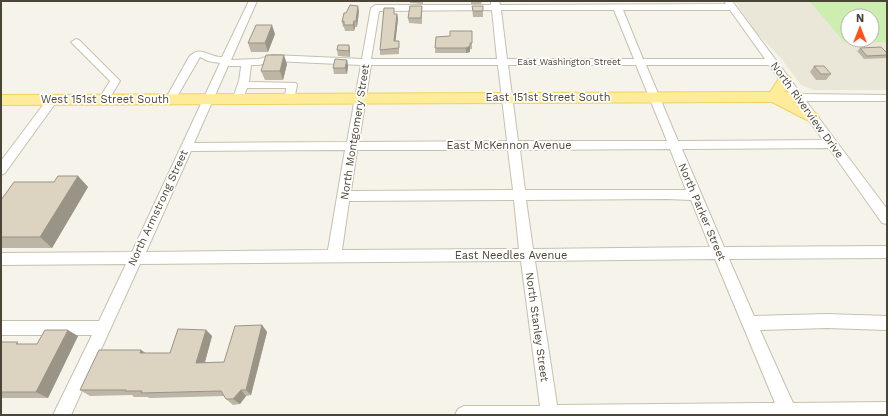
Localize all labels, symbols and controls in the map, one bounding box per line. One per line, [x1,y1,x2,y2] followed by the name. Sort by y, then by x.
[840,8,880,48] north arrow
[856,12,864,25] text: N
[517,57,621,67] street label: East Washington Street
[768,59,846,161] street label: North Riverview Drive
[338,63,372,201] street label: North Montgomery Street
[485,91,611,104] street label: East 151st Street South
[41,93,169,106] street label: West 151st Street South
[446,139,572,152] street label: East McKennon Avenue
[125,148,191,268] street label: North Armstrong Street
[676,161,729,263] street label: North Parker Street
[455,249,567,262] street label: East Needles Avenue
[523,271,551,383] street label: North Stanley Street

